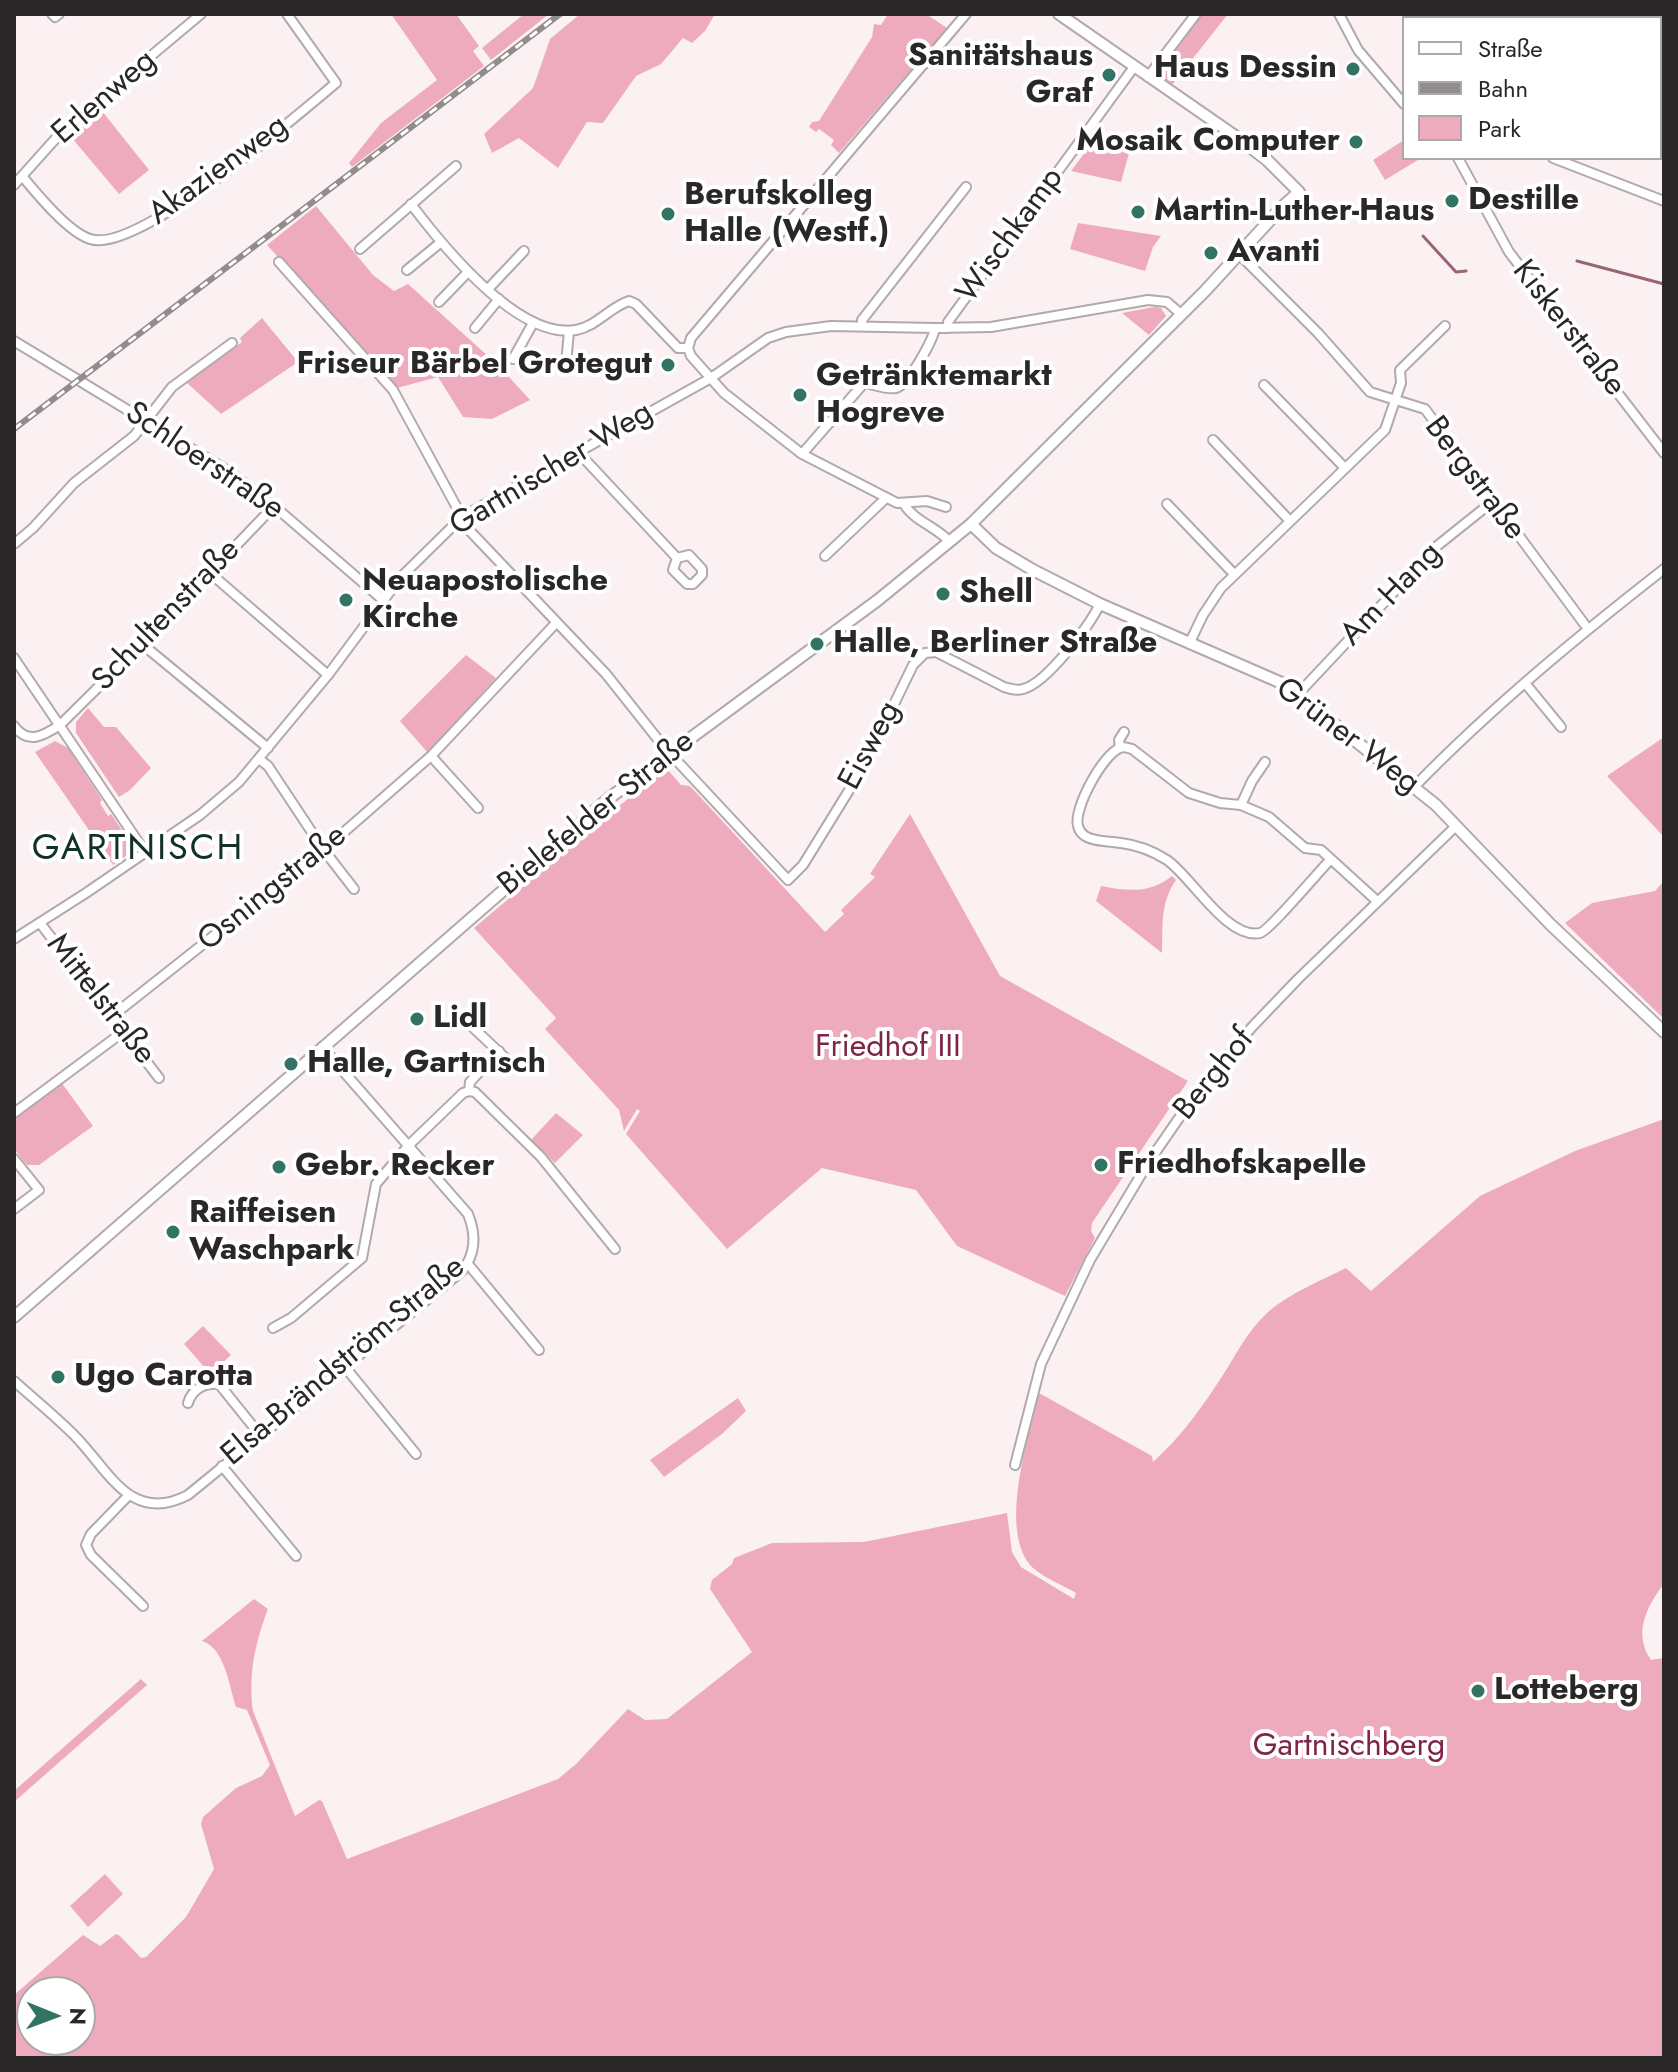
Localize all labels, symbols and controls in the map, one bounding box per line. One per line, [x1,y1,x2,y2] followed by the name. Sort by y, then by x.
[1402,16,1662,160] legend
[1478,31,1543,66] text: Straße
[908,38,1093,113] place label: Sanitätshaus Graf
[45,42,165,154] street label: Erlenweg
[1154,50,1337,88] place label: Haus Dessin
[1344,60,1362,78] marker: Haus Dessin
[1100,66,1118,84] marker: Sanitätshaus Graf
[1478,71,1528,106] text: Bahn
[142,108,296,234] street label: Akazienweg
[1478,111,1521,146] text: Park
[1077,123,1340,161] place label: Mosaik Computer
[1347,133,1365,151] marker: Mosaik Computer
[949,161,1073,311] street label: Wischkamp
[684,177,889,252] place label: Berufskolleg Halle (Westf.)
[1468,182,1579,220] place label: Destille
[1443,192,1461,210] marker: Destille
[1154,193,1434,231] place label: Martin-Luther-Haus
[1129,203,1147,221] marker: Martin-Luther-Haus
[659,205,677,223] marker: Berufskolleg Halle (Westf.)
[1227,234,1320,272] place label: Avanti
[1202,244,1220,262] marker: Avanti
[1503,253,1633,405] street label: Kiskerstraße
[297,346,652,384] place label: Friseur Bärbel Grotegut
[659,356,677,374] marker: Friseur Bärbel Grotegut
[816,358,1052,433] place label: Getränktemarkt Hogreve
[791,386,809,404] marker: Getränktemarkt Hogreve
[444,394,660,546] street label: Gartnischer Weg
[117,395,291,529] street label: Schloerstraße
[1415,410,1533,548] street label: Bergstraße
[85,532,249,700] street label: Schultenstraße
[1333,535,1451,655] street label: Am Hang
[362,563,608,638] place label: Neuapostolische Kirche
[959,575,1033,613] place label: Shell
[934,585,952,603] marker: Shell
[337,591,355,609] marker: Neuapostolische Kirche
[833,625,1157,663] place label: Halle, Berliner Straße
[808,635,826,653] marker: Halle, Berliner Straße
[1267,670,1427,804] street label: Grüner Weg
[832,695,910,797] street label: Eisweg
[491,723,703,905] street label: Bielefelder Straße
[191,817,355,961] street label: Osningstraße
[32,828,244,872] district label: GARTNISCH
[37,927,163,1073] street label: Mittelstraße
[433,1000,487,1038] place label: Lidl
[408,1010,426,1028] marker: Lidl
[1167,1022,1263,1128] street label: Berghof
[815,1029,961,1067] park label: Friedhof III
[307,1045,546,1083] place label: Halle, Gartnisch
[282,1055,300,1073] marker: Halle, Gartnisch
[1117,1146,1366,1184] place label: Friedhofskapelle
[295,1148,495,1186] place label: Gebr. Recker
[1092,1156,1110,1174] marker: Friedhofskapelle
[270,1158,288,1176] marker: Gebr. Recker
[189,1195,354,1270] place label: Raiffeisen Waschpark
[164,1223,182,1241] marker: Raiffeisen Waschpark
[215,1249,473,1475] street label: Elsa-Brändström-Straße
[74,1358,253,1396] place label: Ugo Carotta
[49,1368,67,1386] marker: Ugo Carotta
[1494,1672,1639,1710] place label: Lotteberg
[1469,1682,1487,1700] marker: Lotteberg
[1253,1728,1445,1766] park label: Gartnischberg
[16,1976,96,2056] north arrow
[62,2007,94,2025] text: N

